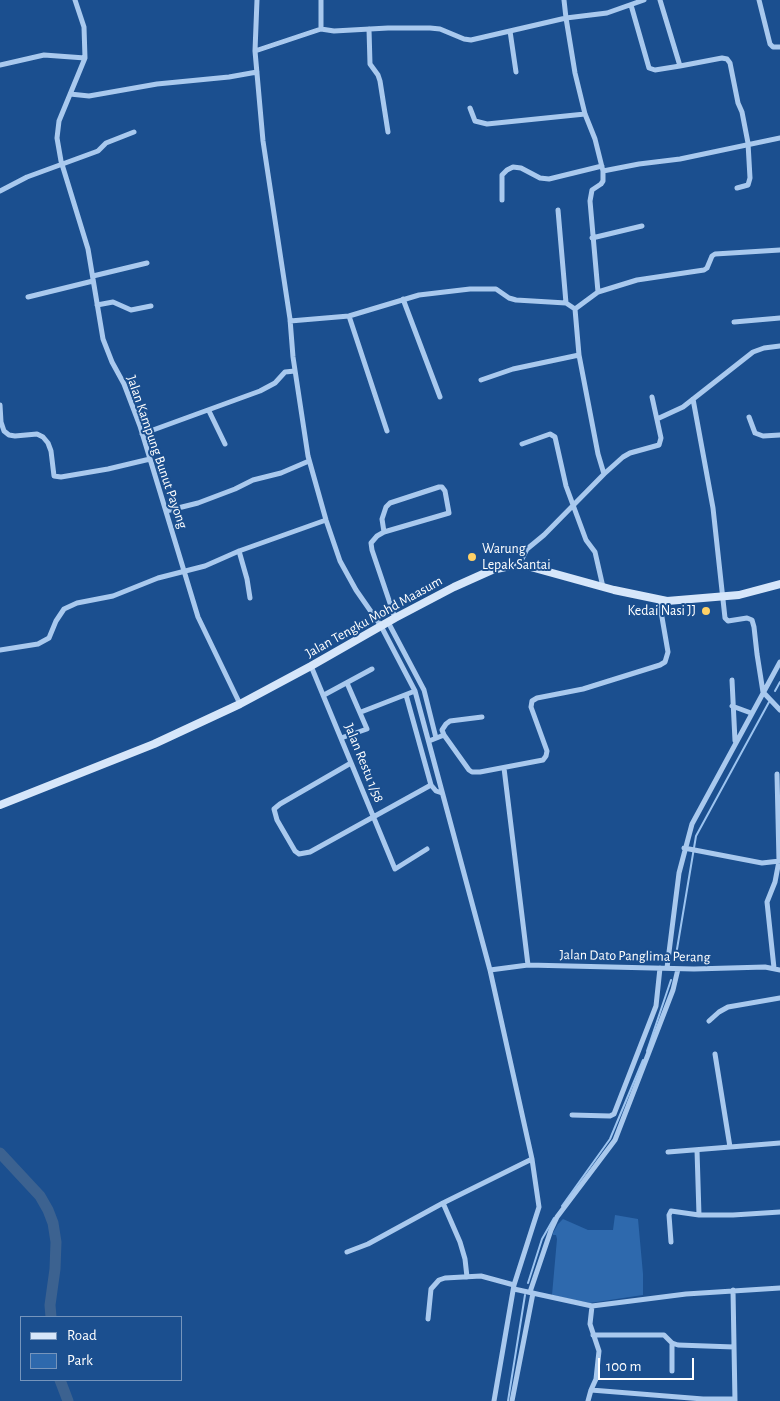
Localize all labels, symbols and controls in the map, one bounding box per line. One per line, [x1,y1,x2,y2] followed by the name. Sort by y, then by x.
[123,373,191,531] street label: Jalan Kampung Bunut Payong
[482,541,551,574] place label: Warung Lepak Santai
[466,551,478,563] marker: Warung Lepak Santai
[303,572,445,662] street label: Jalan Tengku Mohd Maasum
[627,603,696,619] place label: Kedai Nasi JJ
[700,605,712,617] marker: Kedai Nasi JJ
[340,721,388,805] street label: Jalan Restu 1/58
[559,946,711,966] street label: Jalan Dato Panglima Perang
[20,1316,182,1381] legend
[67,1328,97,1343] text: Road
[600,1348,696,1380] scale bar
[67,1353,93,1368] text: Park
[606,1359,641,1374] text: 100 m

